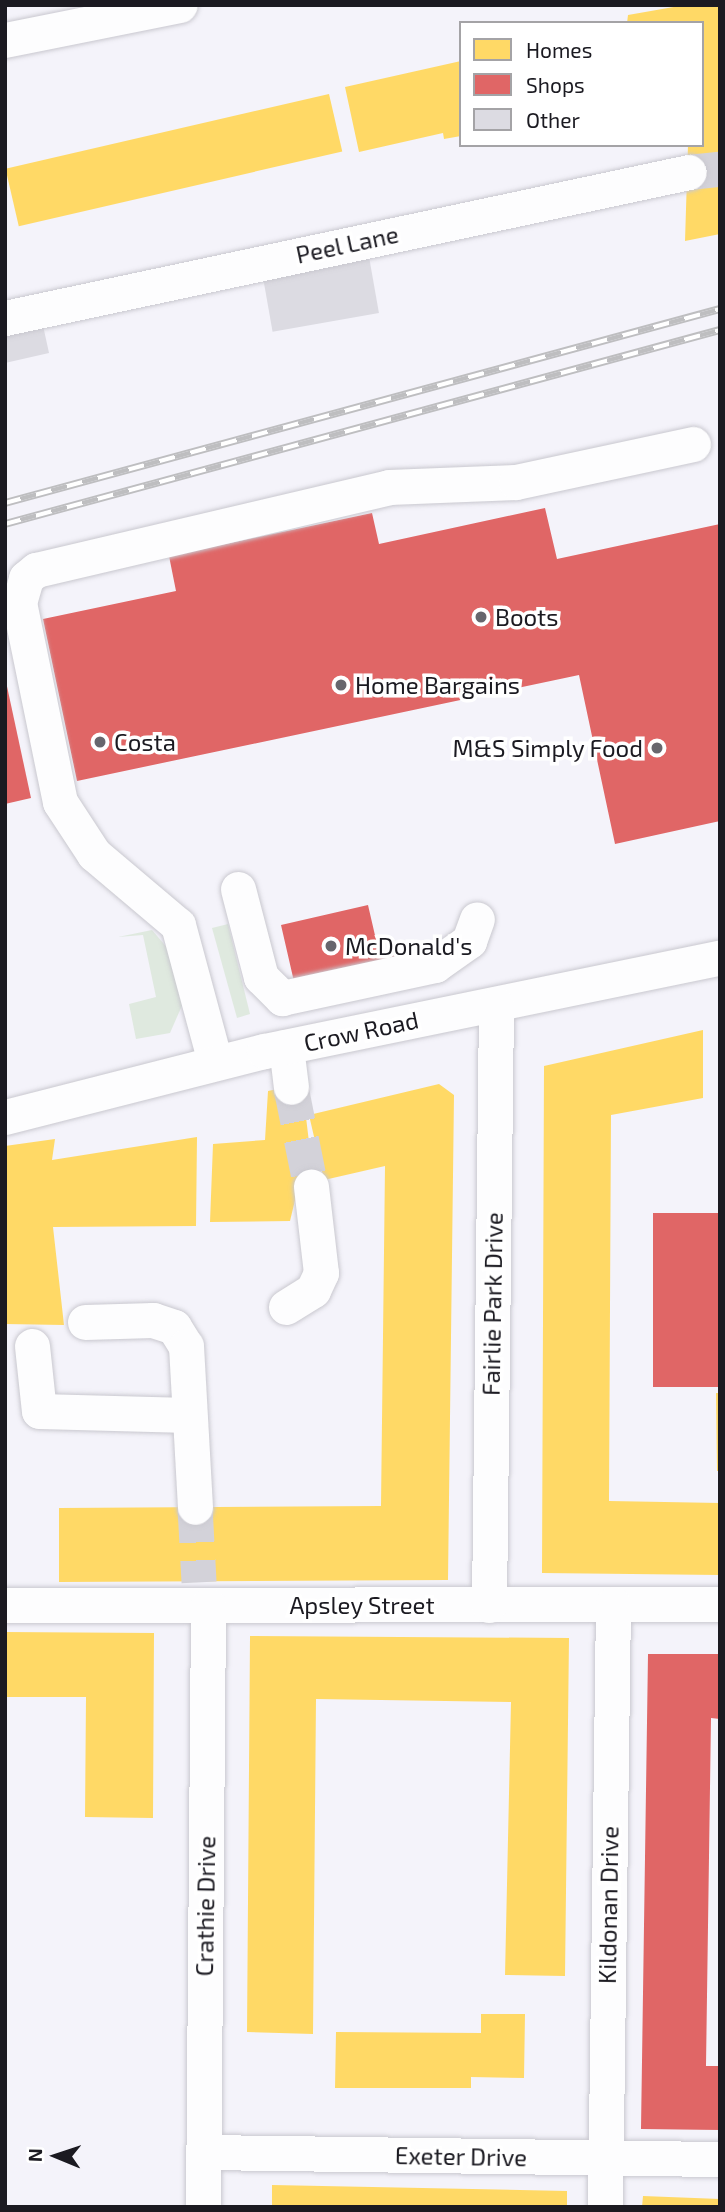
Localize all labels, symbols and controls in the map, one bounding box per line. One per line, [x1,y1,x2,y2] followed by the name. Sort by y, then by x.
[459,21,704,147] legend
[526,37,592,62] text: Homes
[526,72,585,97] text: Shops
[526,107,580,132] text: Other
[293,219,401,269] street label: Peel Lane
[495,603,558,631] place label: Boots
[473,609,489,625] marker: Boots
[355,671,520,699] place label: Home Bargains
[333,677,349,693] marker: Home Bargains
[114,728,176,756] place label: Costa
[92,734,108,750] marker: Costa
[452,734,643,762] place label: M&S Simply Food
[649,740,665,756] marker: M&S Simply Food
[345,932,473,960] place label: McDonald's
[323,938,339,954] marker: McDonald's
[301,1005,421,1057] street label: Crow Road
[476,1212,508,1396] street label: Fairlie Park Drive
[289,1591,435,1619] street label: Apsley Street
[592,1826,624,1984] street label: Kildonan Drive
[189,1835,221,1977] street label: Crathie Drive
[21,2121,91,2191] north arrow
[394,2140,528,2172] street label: Exeter Drive
[23,2148,46,2163] text: N

